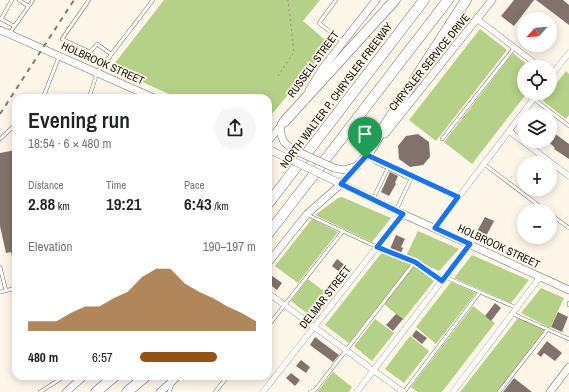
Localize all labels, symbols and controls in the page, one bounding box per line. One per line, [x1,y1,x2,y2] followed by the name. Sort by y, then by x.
[385,11,473,113] street label: CHRYSLER SERVICE DRIVE
[517,12,557,52] north arrow
[517,12,557,244] map controls
[277,20,395,170] street label: NORTH WALTER P. CHRYSLER FREEWAY
[284,28,342,100] street label: RUSSELL STREET
[59,38,147,88] street label: HOLBROOK STREET
[517,60,557,100] button: locate
[28,105,130,135] text: Evening run
[214,107,256,149] button: share
[517,108,557,148] button: layers
[348,117,382,158] pin
[354,123,376,145] icon: arrive
[28,135,111,152] text: 18:54 · 6 × 480 m
[517,156,557,196] button: +
[28,178,64,192] text: Distance
[106,178,126,192] text: Time
[184,178,205,192] text: Pace
[28,192,55,215] text: 2.88
[106,192,141,215] text: 19:21
[184,192,212,215] text: 6:43
[55,199,70,213] text: km
[212,199,229,213] text: /km
[517,204,557,244] button: −
[456,221,543,271] street label: HOLBROOK STREET
[28,238,72,255] text: Elevation
[203,238,256,255] text: 190–197 m
[296,262,354,331] street label: DELMAR STREET
[28,349,58,366] text: 480 m
[92,349,113,366] text: 6:57

